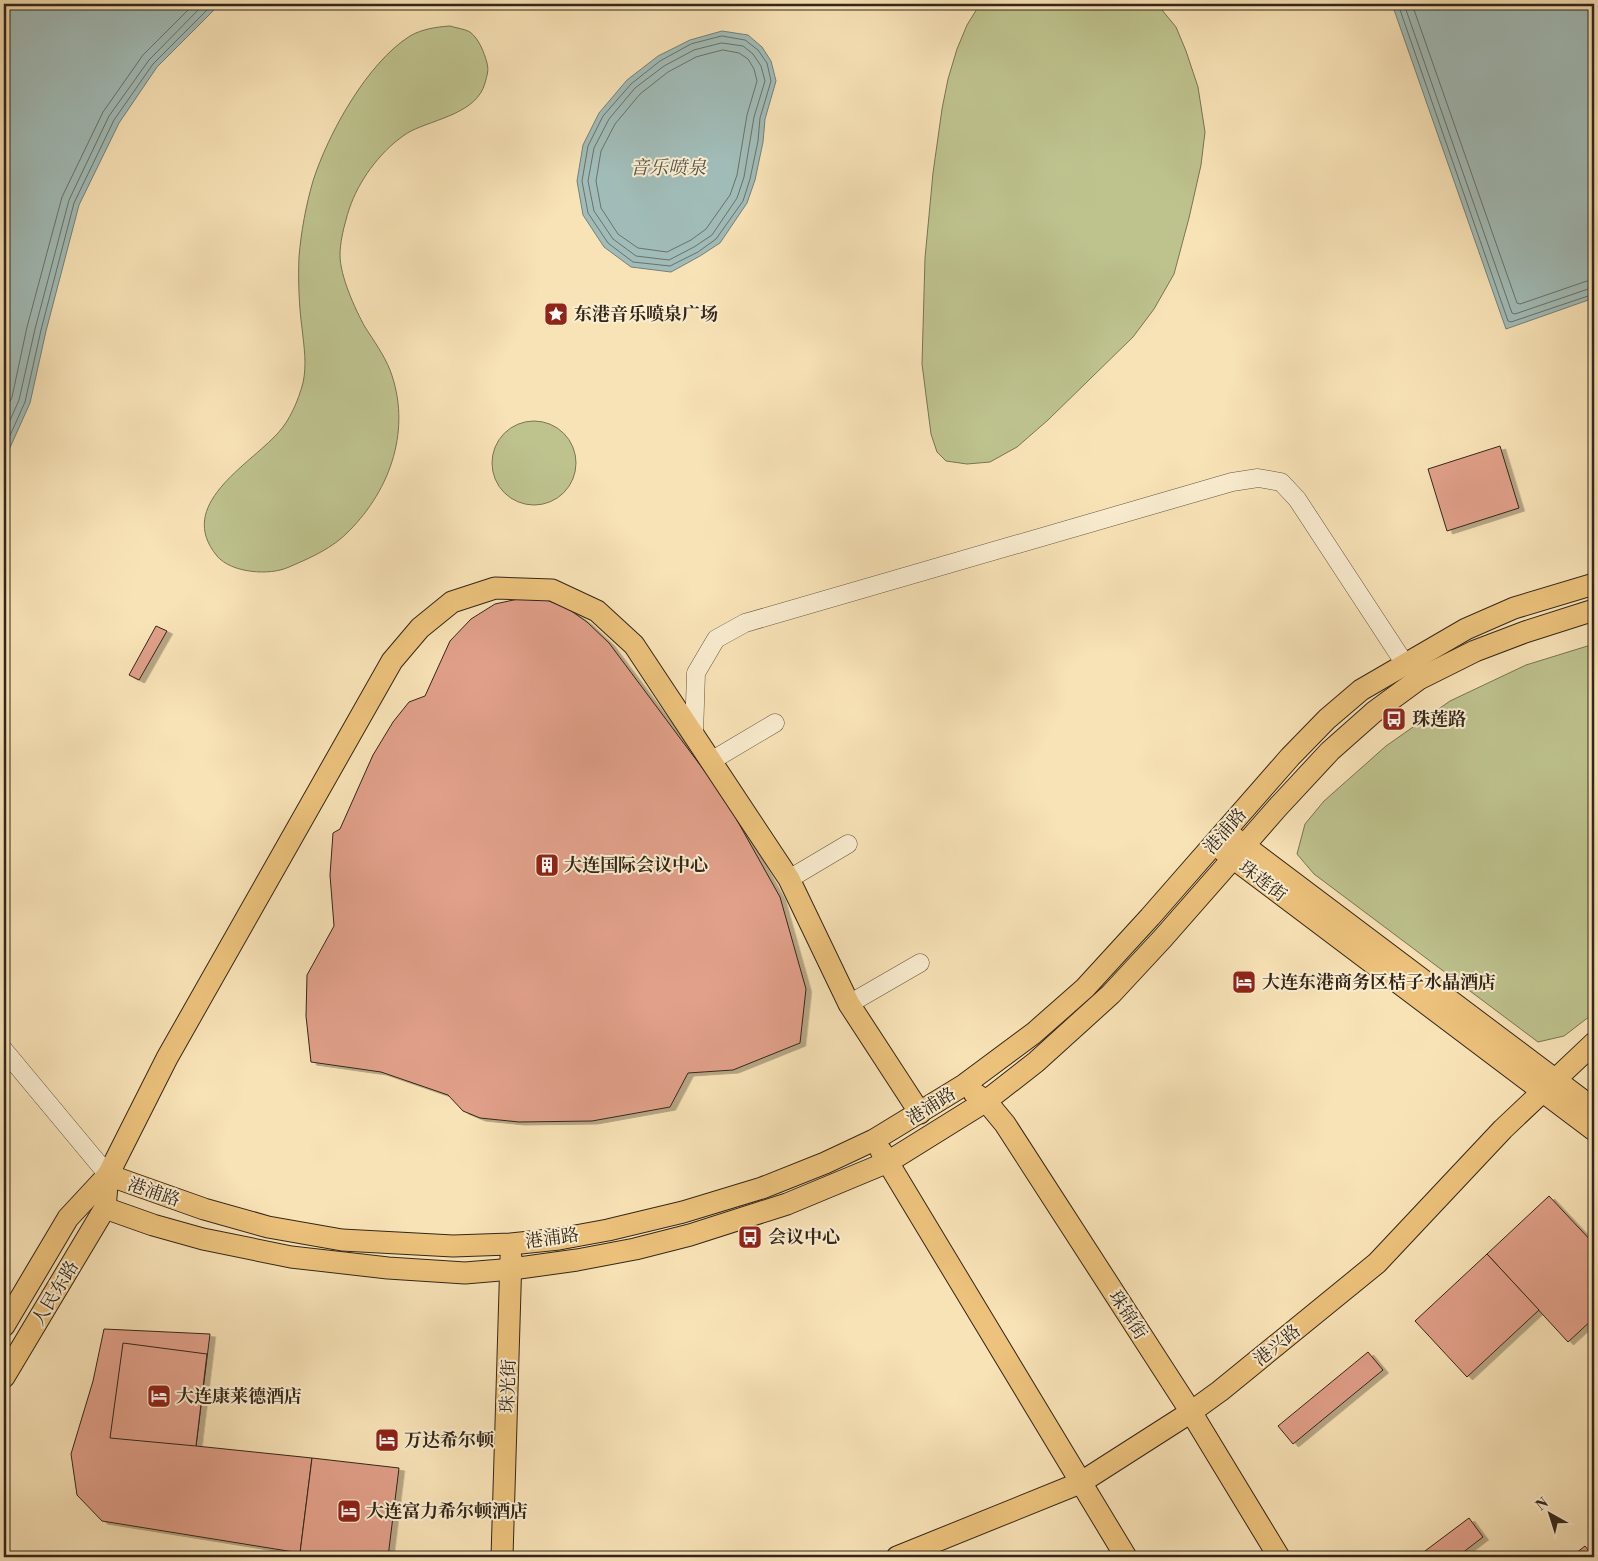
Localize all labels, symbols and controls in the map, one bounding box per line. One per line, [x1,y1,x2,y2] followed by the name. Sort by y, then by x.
[630,156,707,180] water label: 音乐喷泉
[543,301,569,327] place icon: 东港音乐喷泉广场
[574,303,718,326] place label: 东港音乐喷泉广场
[1381,706,1407,732] bus stop icon: 珠莲路
[1412,708,1466,731] place label: 珠莲路
[1199,803,1252,859] street label: 港浦路
[534,852,560,878] building icon: 大连国际会议中心
[564,854,708,877] place label: 大连国际会议中心
[1234,856,1291,907] street label: 珠莲街
[1231,969,1257,995] hotel icon: 大连东港商务区桔子水晶酒店
[1262,971,1496,994] place label: 大连东港商务区桔子水晶酒店
[902,1082,960,1130] street label: 港浦路
[125,1173,183,1212] street label: 港浦路
[524,1223,580,1254] street label: 港浦路
[737,1224,763,1250] bus stop icon: 会议中心
[768,1226,840,1249] place label: 会议中心
[27,1256,84,1330] street label: 人民东路
[1103,1286,1152,1344] street label: 珠锦街
[1249,1319,1306,1371] street label: 港兴路
[496,1359,521,1413] street label: 珠光街
[146,1383,172,1409] hotel icon: 大连康莱德酒店
[176,1385,302,1408] place label: 大连康莱德酒店
[374,1427,400,1453] hotel icon: 万达希尔顿
[404,1429,494,1452] place label: 万达希尔顿
[1526,1488,1576,1538] north arrow
[1532,1494,1552,1515] text: N
[336,1498,362,1524] hotel icon: 大连富力希尔顿酒店
[366,1500,528,1523] place label: 大连富力希尔顿酒店

